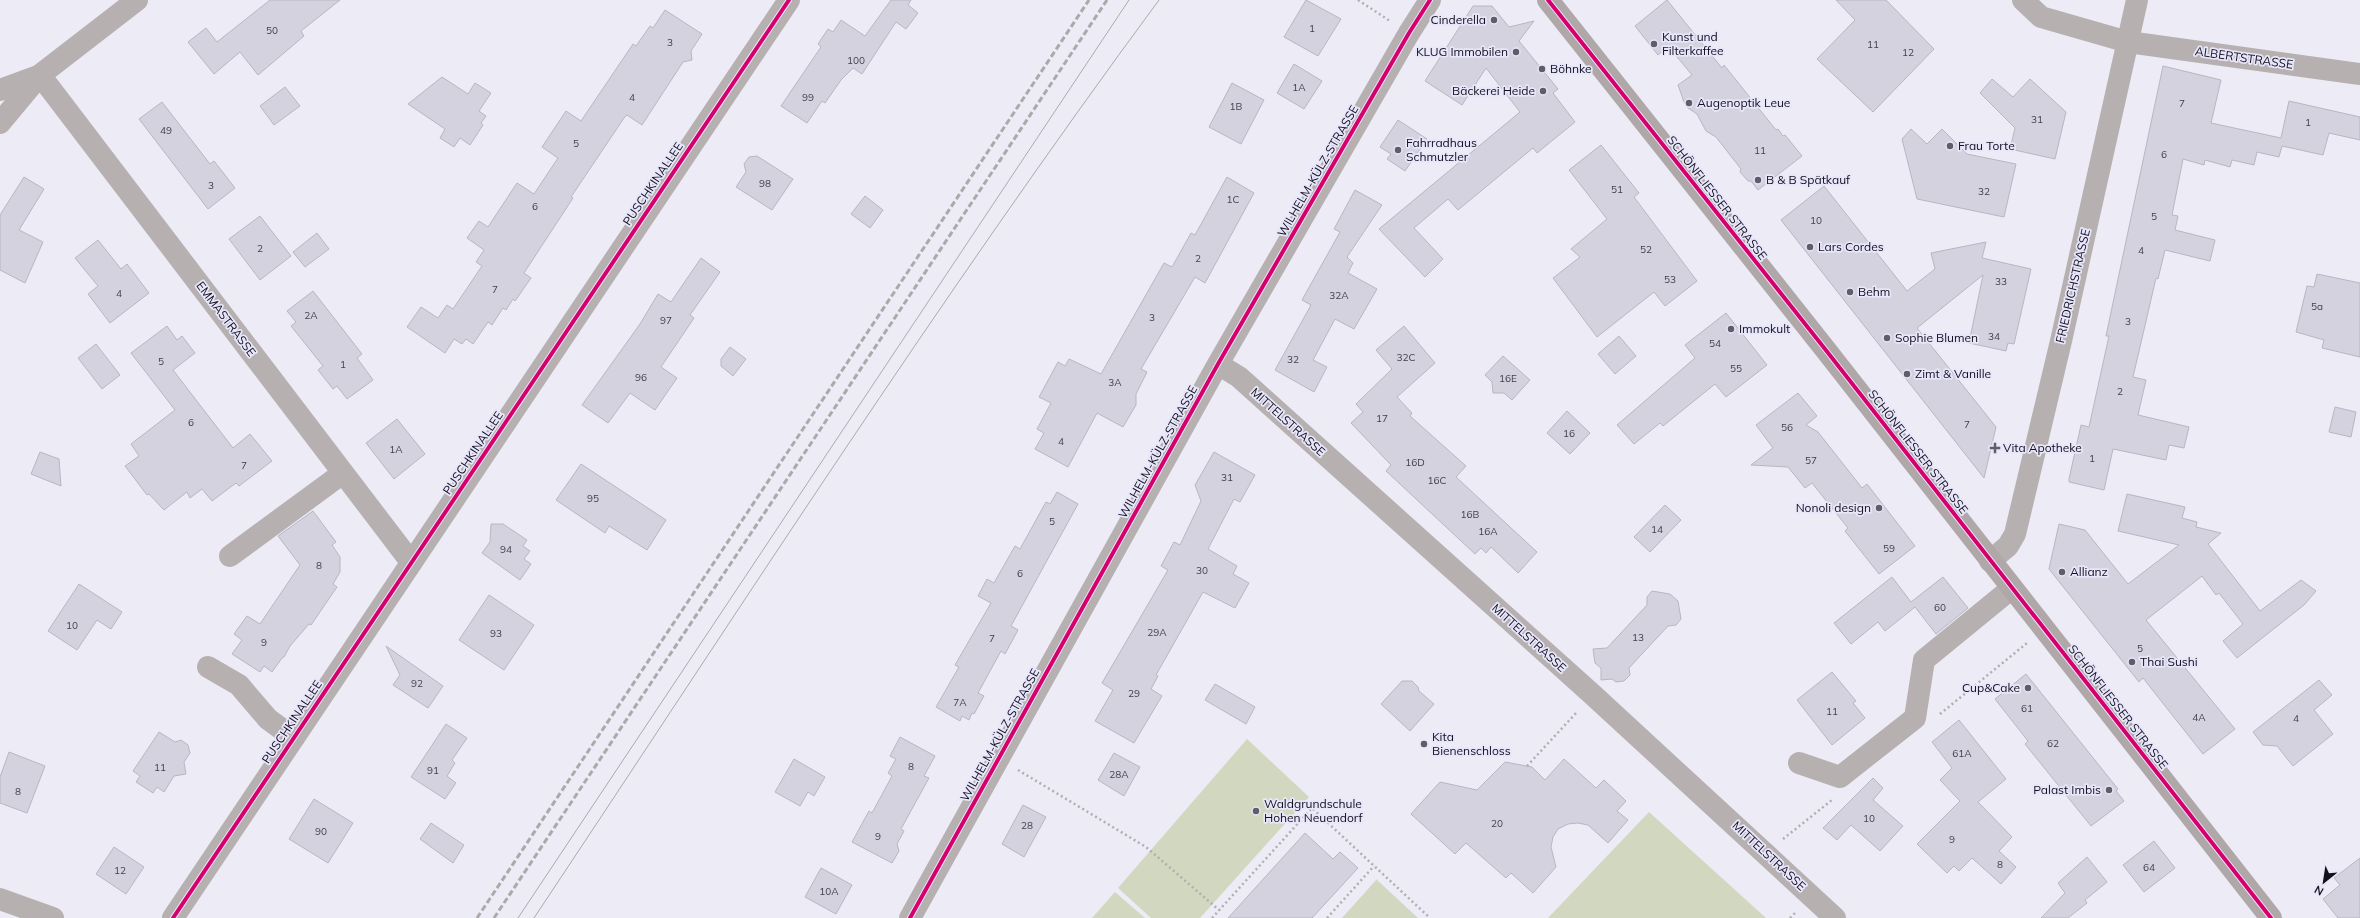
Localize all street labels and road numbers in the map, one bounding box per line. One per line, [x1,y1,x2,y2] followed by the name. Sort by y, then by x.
[2194,43,2294,72] street label: ALBERTSTRASSE
[1274,102,1361,239] street label: WILHELM-KÜLZ-STRASSE
[1664,133,1771,263] street label: SCHÖNFLIESSER STRASSE
[619,139,686,228] street label: PUSCHKINALLEE
[2052,227,2093,344] street label: FRIEDRICHSTRASSE
[193,278,259,359] street label: EMMASTRASSE
[1115,383,1200,521] street label: WILHELM-KÜLZ-STRASSE
[1248,384,1329,459] street label: MITTELSTRASSE
[1865,387,1972,517] street label: SCHÖNFLIESSER STRASSE
[439,408,506,497] street label: PUSCHKINALLEE
[1489,600,1570,675] street label: MITTELSTRASSE
[2065,642,2172,772] street label: SCHÖNFLIESSER STRASSE
[957,666,1042,804] street label: WILHELM-KÜLZ-STRASSE
[258,677,325,766] street label: PUSCHKINALLEE
[1730,818,1809,893] street label: MITTELSTRASSE

